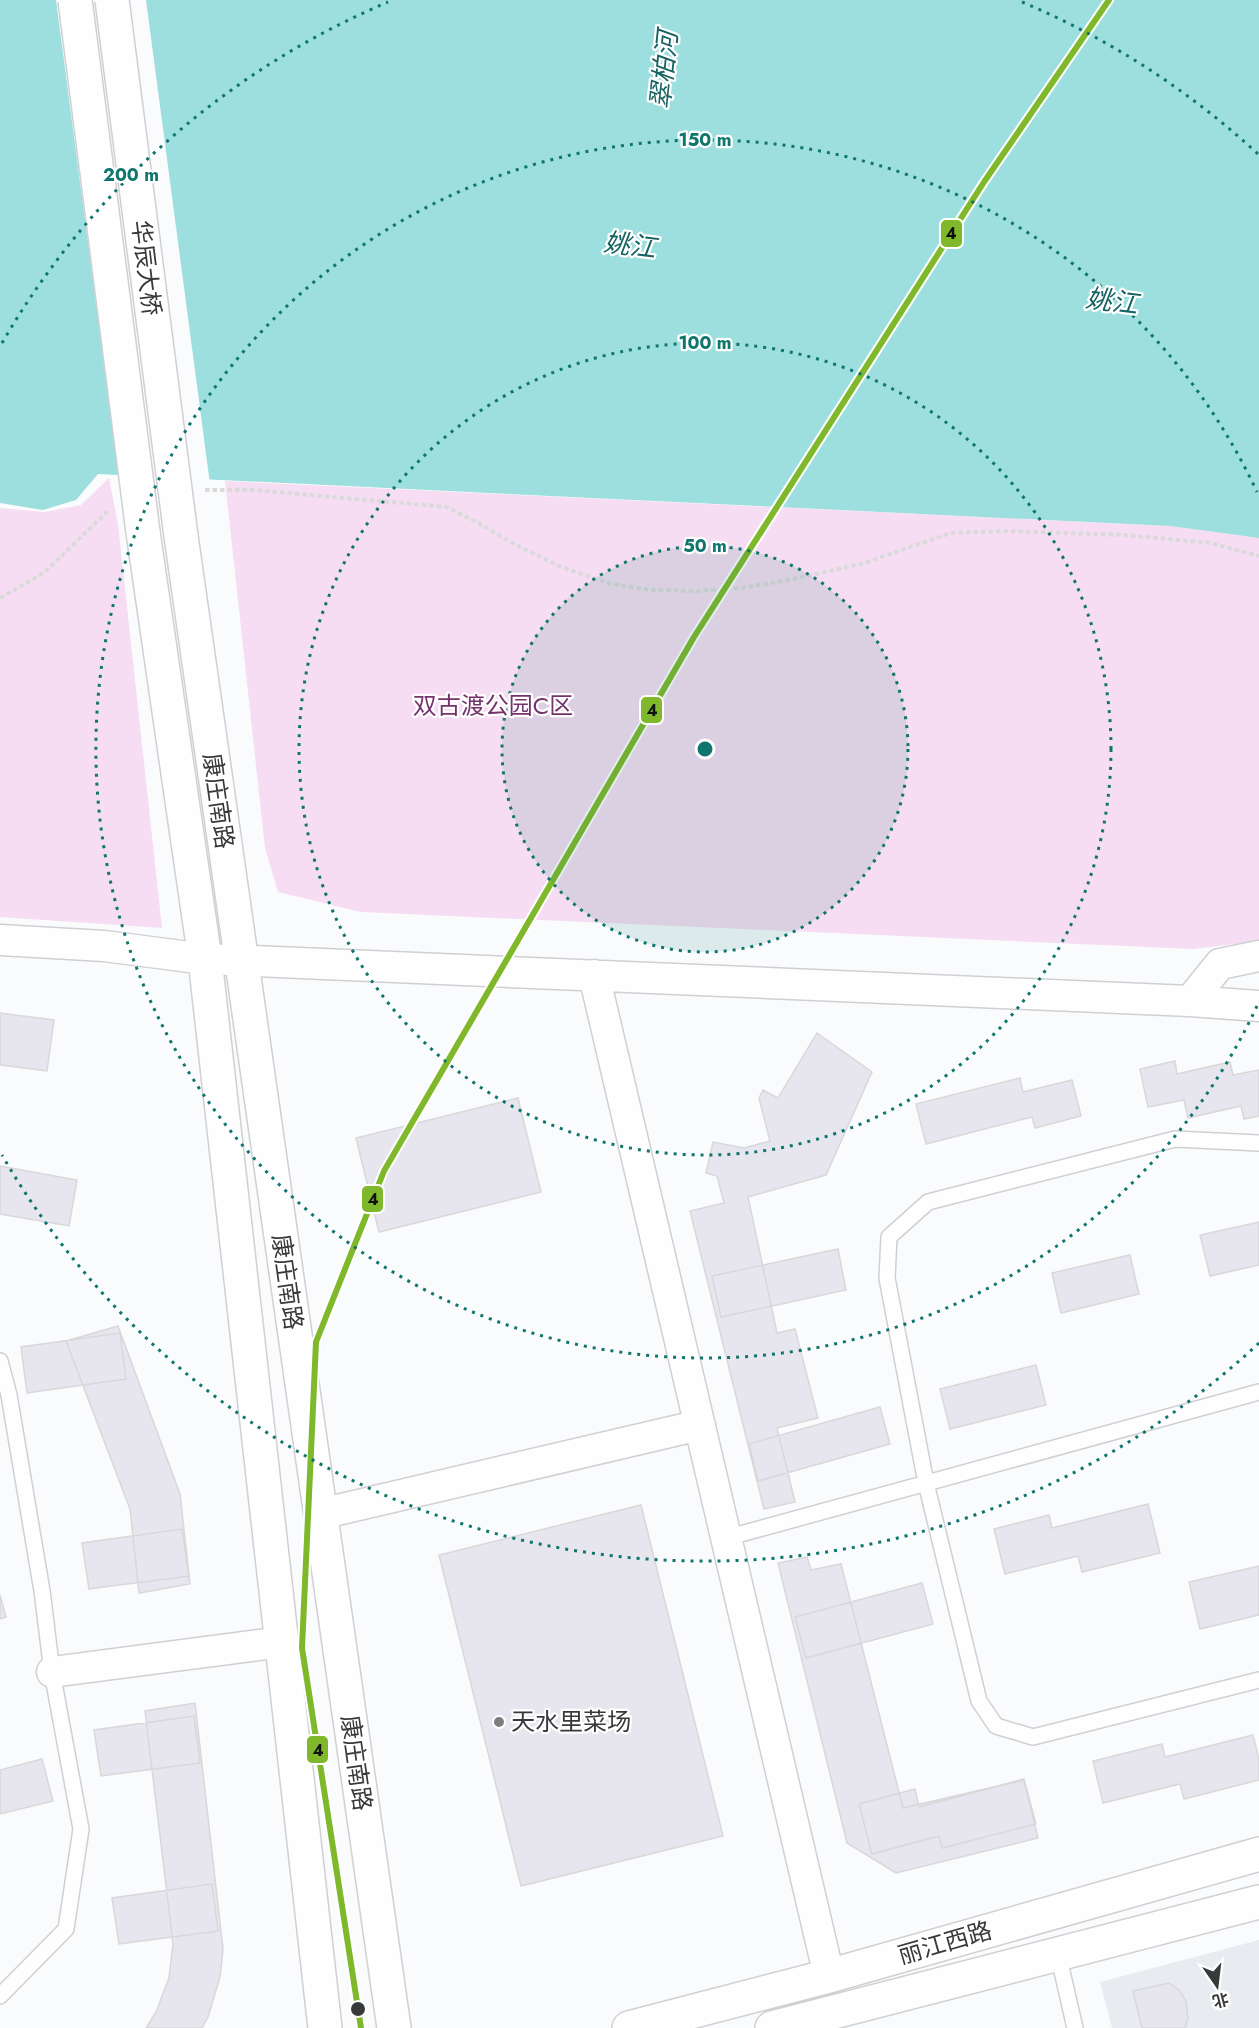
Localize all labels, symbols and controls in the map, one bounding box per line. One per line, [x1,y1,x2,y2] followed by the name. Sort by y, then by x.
[641,24,687,111] water label: 翠柏河
[679,127,731,153] text: 150 m
[103,162,159,188] text: 200 m
[123,218,170,318] street label: 华辰大桥
[940,219,963,248] line badge: 4
[945,222,957,245] text: 4
[602,223,661,267] water label: 姚江
[1084,279,1143,323] water label: 姚江
[678,330,732,356] text: 100 m
[683,533,727,559] text: 50 m
[413,688,573,723] park label: 双古渡公园C区
[640,696,663,724] line badge: 4
[646,699,658,722] text: 4
[695,739,715,759] centre of rings
[194,751,243,851] street label: 康庄南路
[361,1185,384,1213] line badge: 4
[367,1188,379,1211] text: 4
[263,1232,312,1332] street label: 康庄南路
[511,1704,631,1739] place label: 天水里菜场
[332,1713,381,1813] street label: 康庄南路
[492,1715,506,1729] marker: 天水里菜场
[306,1735,329,1764] line badge: 4
[312,1739,324,1762] text: 4
[894,1912,996,1973] street label: 丽江西路
[1187,1956,1247,2016] north arrow
[1210,1987,1231,2013] text: 北
[349,2000,367,2018] unlabelled marker

